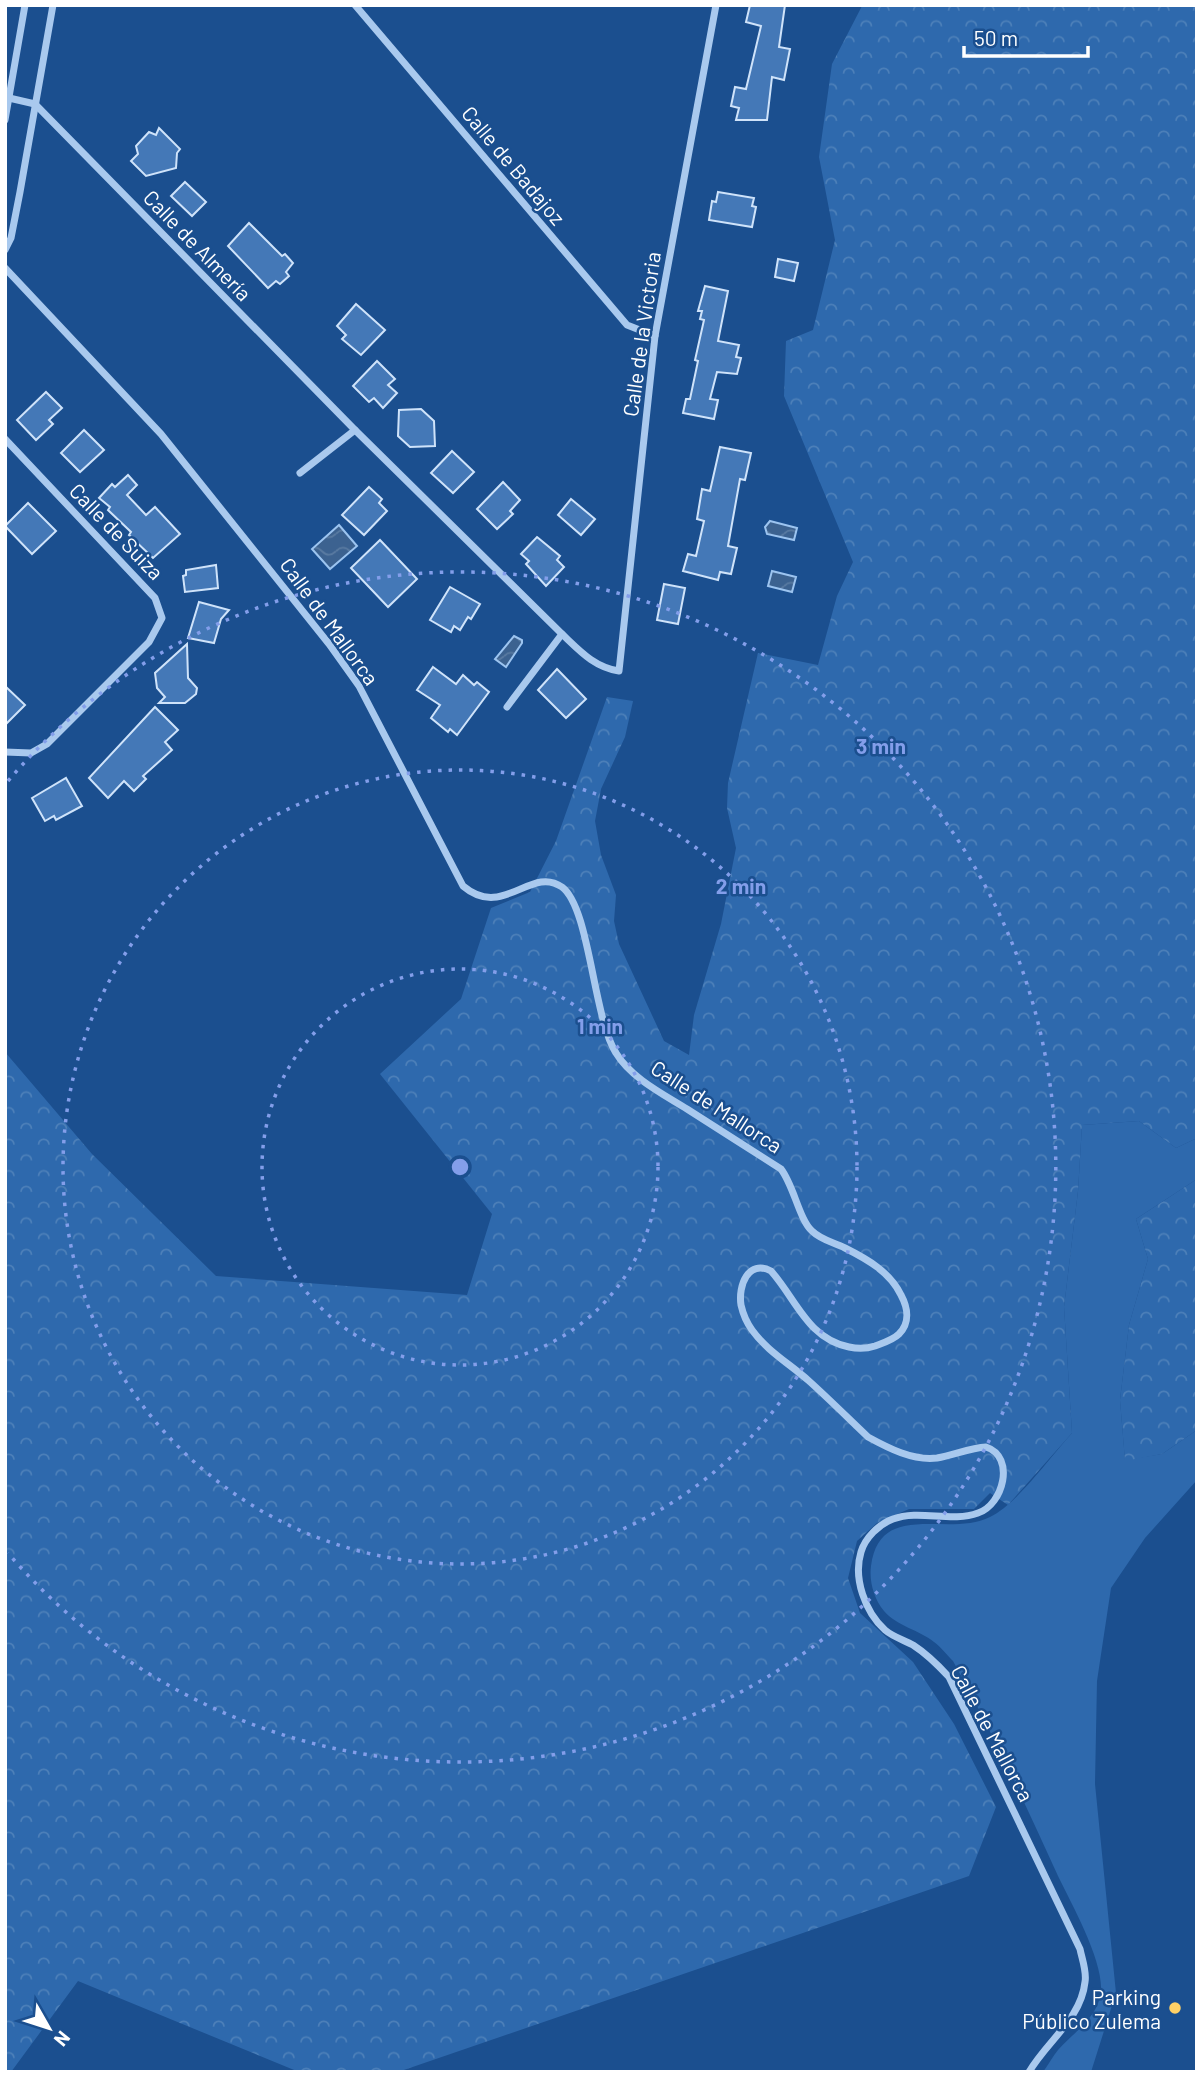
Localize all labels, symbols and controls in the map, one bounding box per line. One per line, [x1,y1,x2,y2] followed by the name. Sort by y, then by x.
[964,14,1088,58] scale bar
[974,25,1018,50] text: 50 m
[457,101,571,229] street label: Calle de Badajoz
[139,185,257,305] street label: Calle de Almería
[617,250,665,418] street label: Calle de la Victoria
[65,478,169,584] street label: Calle de Suiza
[275,552,385,690] street label: Calle de Mallorca
[856,733,906,758] text: 3 min
[716,873,766,898] text: 2 min
[577,1013,623,1038] text: 1 min
[647,1054,787,1158] street label: Calle de Mallorca
[448,1155,472,1179] centre of rings
[946,1660,1040,1806] street label: Calle de Mallorca
[1022,1984,1161,2033] place label: Parking Público Zulema
[14,1993,84,2063] north arrow
[1167,2000,1183,2016] marker: Parking Público Zulema
[50,2027,76,2051] text: N

